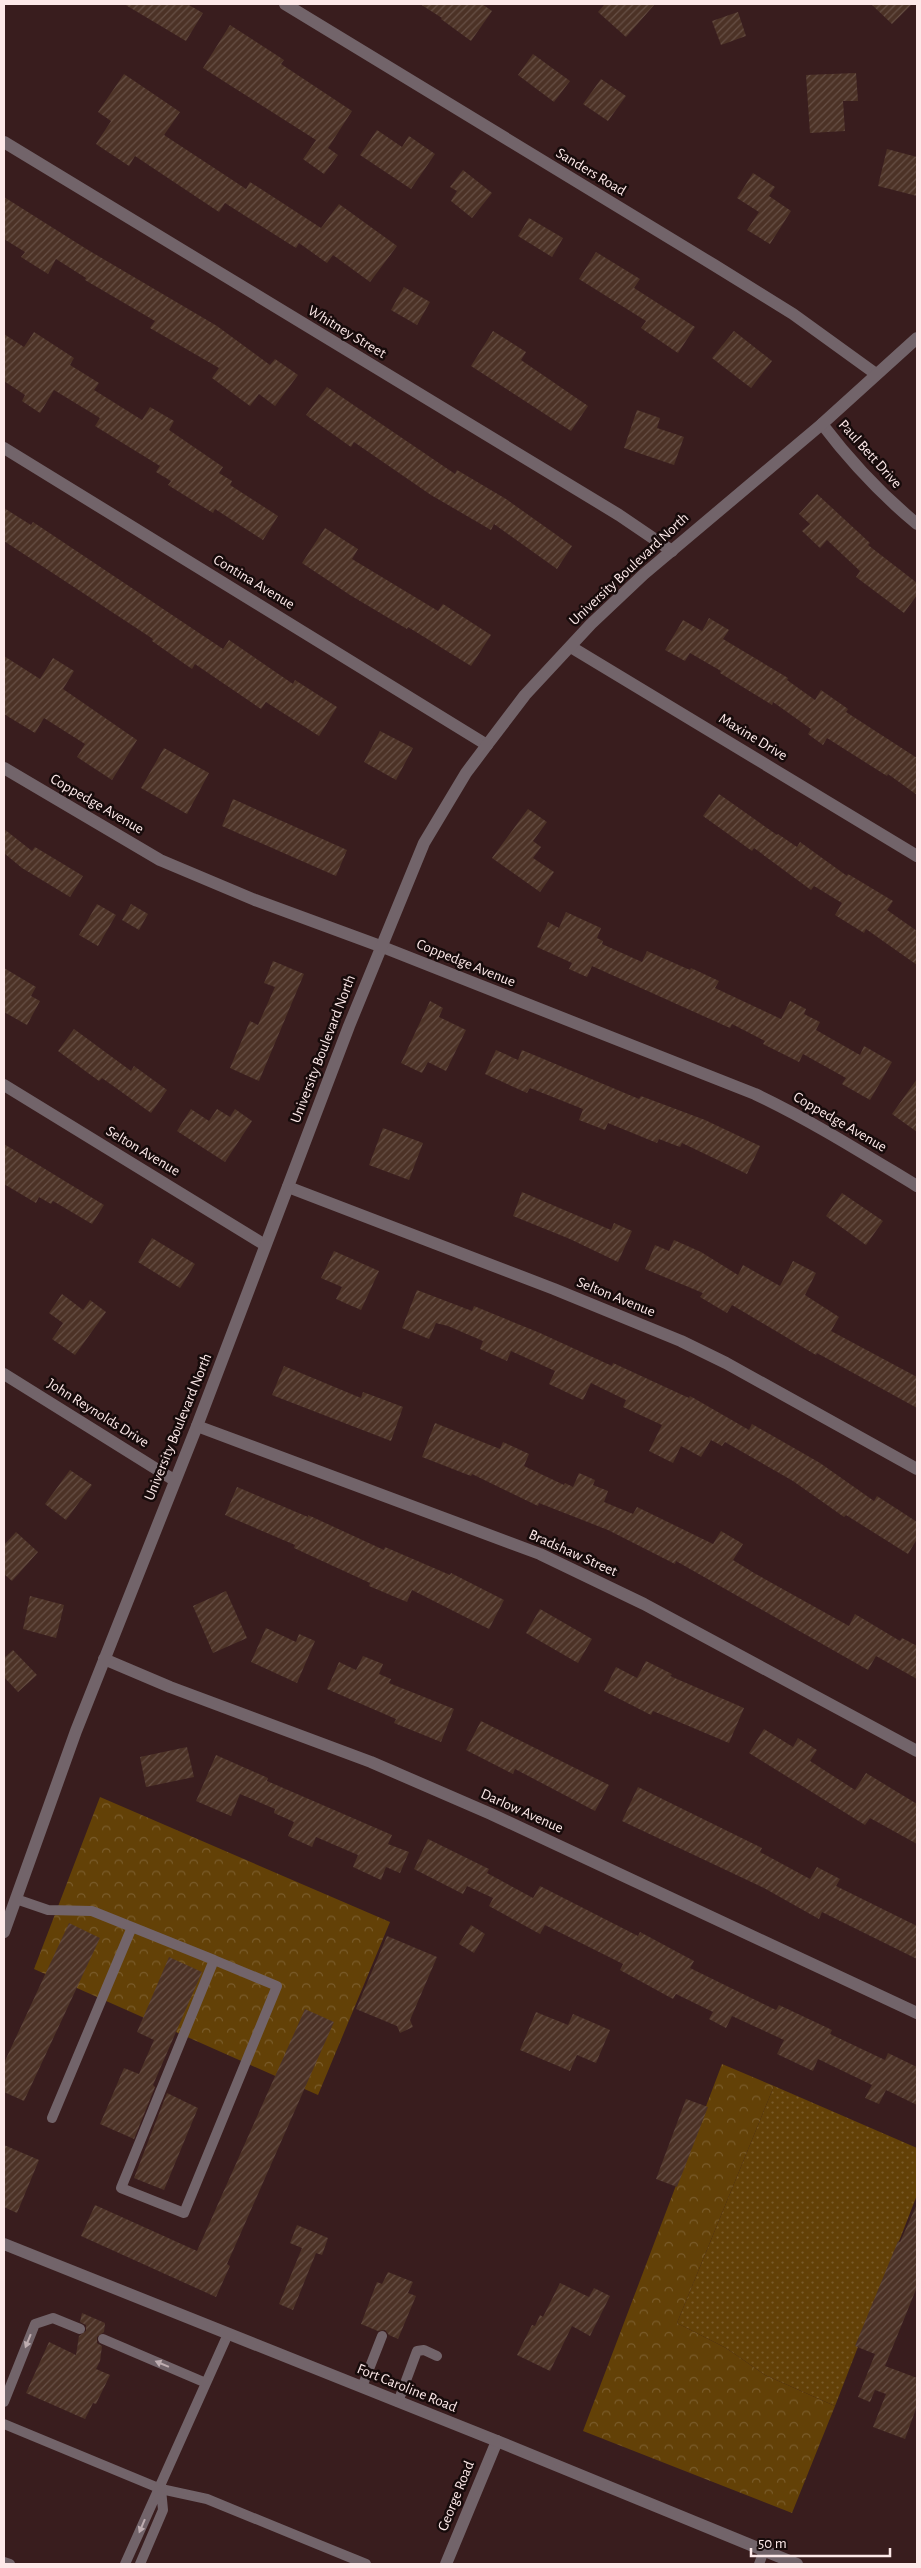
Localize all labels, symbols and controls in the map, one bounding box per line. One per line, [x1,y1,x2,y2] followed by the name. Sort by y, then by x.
[553,145,629,199] street label: Sanders Road
[305,303,389,361] street label: Whitney Street
[836,417,904,491] street label: Paul Bett Drive
[566,510,692,628] street label: University Boulevard North
[211,552,297,612] street label: Contina Avenue
[716,711,790,763] street label: Maxine Drive
[48,771,146,837] street label: Coppedge Avenue
[414,936,518,990] street label: Coppedge Avenue
[288,973,358,1125] street label: University Boulevard North
[791,1089,889,1155] street label: Coppedge Avenue
[104,1123,183,1179] street label: Selton Avenue
[575,1274,657,1320] street label: Selton Avenue
[142,1351,214,1503] street label: University Boulevard North
[45,1376,151,1450] street label: John Reynolds Drive
[526,1527,620,1579] street label: Bradshaw Street
[479,1786,566,1836] street label: Darlow Avenue
[24,2334,32,2349] one-way arrow
[155,2360,169,2368] one-way arrow
[355,2361,459,2415] street label: Fort Caroline Road
[435,2459,477,2533] street label: George Road
[137,2519,145,2533] one-way arrow
[751,2526,890,2558] scale bar
[758,2536,787,2551] text: 50 m

